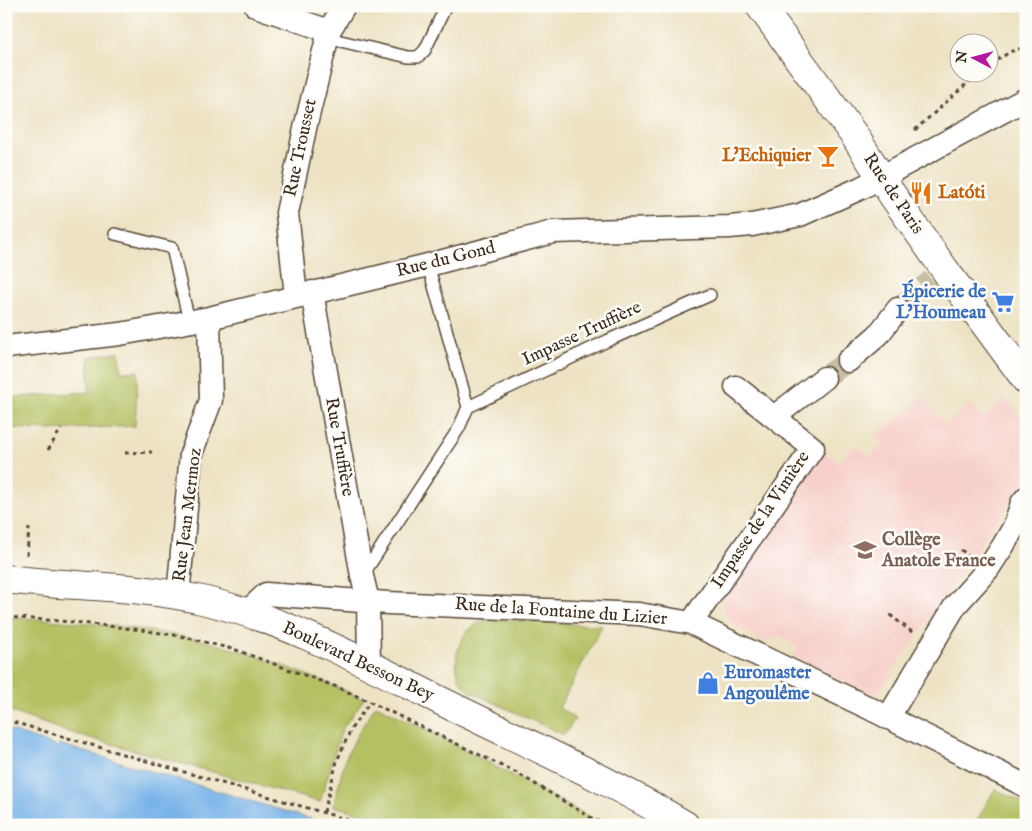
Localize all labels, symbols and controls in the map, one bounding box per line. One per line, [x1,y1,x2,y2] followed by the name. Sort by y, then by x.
[950,32,1000,82] north arrow
[952,50,972,65] text: N
[279,97,323,199] street label: Rue Trousset
[815,143,841,169] bar icon: L'Echiquier
[722,145,811,168] place label: L'Echiquier
[858,149,928,239] street label: Rue de Paris
[908,180,934,206] restaurant icon: Latóti
[938,182,986,205] place label: Latóti
[394,237,498,283] street label: Rue du Gond
[896,279,987,325] place label: Épicerie de L’Houmeau
[990,289,1016,315] supermarket icon: Épicerie de L’Houmeau
[519,296,645,372] street label: Impasse Truffière
[319,396,359,498] street label: Rue Truffière
[168,447,208,583] street label: Rue Jean Mermoz
[706,447,816,593] street label: Impasse de la Vimière
[881,529,996,573] place label: Collège Anatole France
[852,537,878,563] school or university icon: Collège Anatole France
[454,593,668,631] street label: Rue de la Fontaine du Lizier
[278,617,438,707] street label: Boulevard Besson Bey
[723,662,812,706] place label: Euromaster Angoulême
[695,670,721,696] shop icon: Euromaster Angoulême

